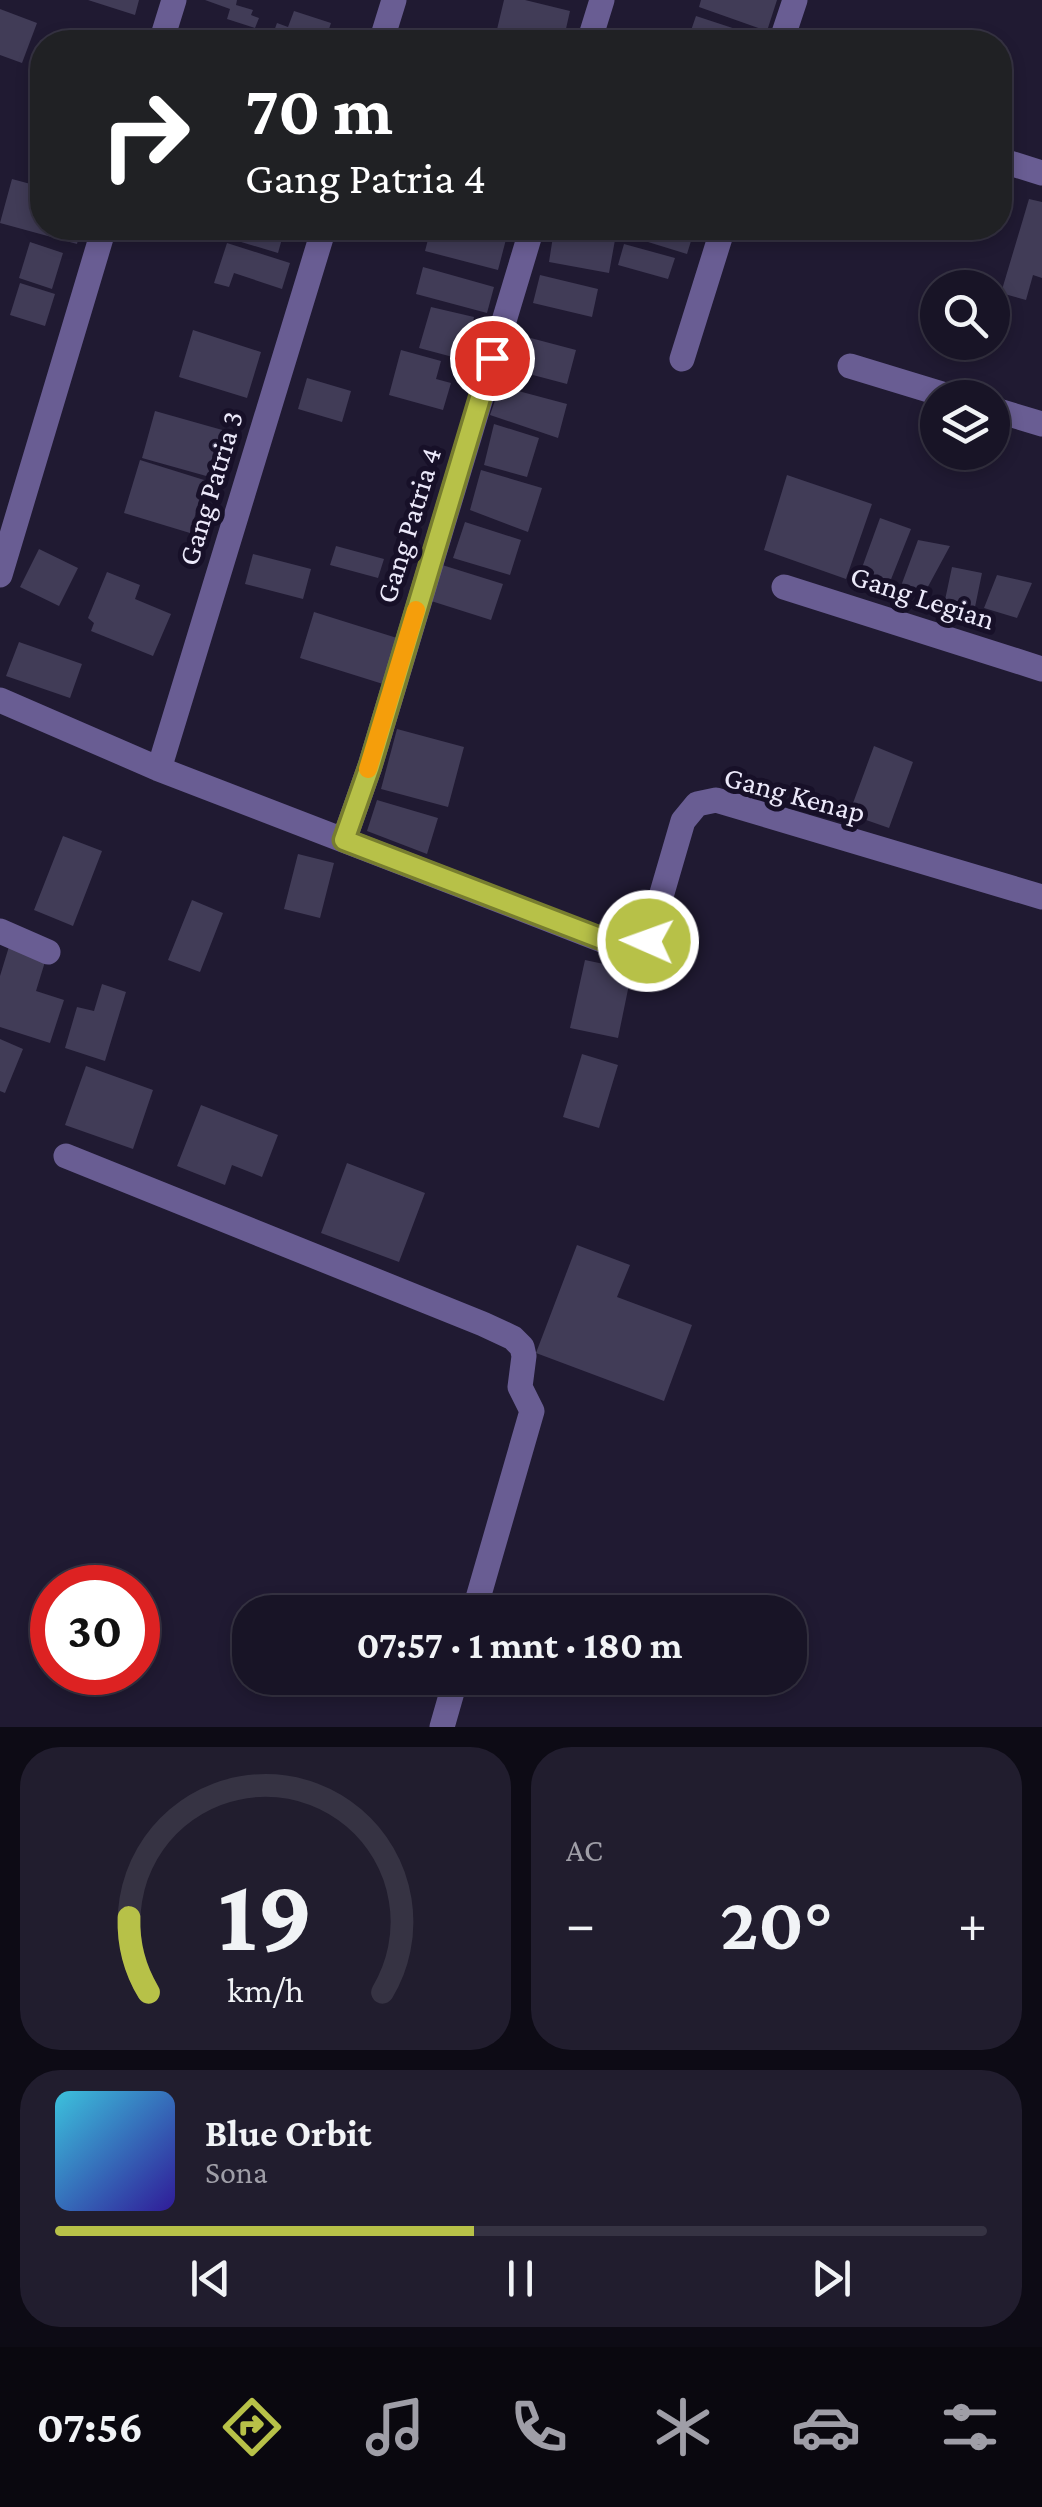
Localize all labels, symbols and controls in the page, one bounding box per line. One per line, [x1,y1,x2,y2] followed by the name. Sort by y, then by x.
[80,70,210,200] icon: right
[245,71,393,149] text: 70 m
[245,153,486,203] text: Gang Patria 4
[920,270,1010,470] map controls
[920,270,1010,360] button: search
[450,316,535,401] pin
[465,331,520,386] icon: arrive
[920,380,1010,470] button: layers
[171,407,250,570] street label: Gang Patria 3
[369,443,448,607] street label: Gang Patria 4
[846,558,999,637] street label: Gang Legian
[720,759,869,830] street label: Gang Kenap
[596,889,700,993] position arrow
[30,1565,160,1695] speed limit sign: 30
[357,1624,682,1666] text: 07:57 · 1 mnt · 180 m
[566,1832,603,1868] text: AC
[218,1857,313,1972] text: 19
[720,1882,833,1965] text: 20°
[566,1893,595,1954] text: −
[958,1893,987,1954] text: +
[227,1970,304,2010] text: km/h
[205,2112,372,2154] text: Blue Orbit
[205,2154,268,2190] text: Sona
[183,2251,238,2306] icon: previous
[493,2251,548,2306] icon: pause
[804,2251,859,2306] icon: next
[217,2392,287,2462] icon: directions
[360,2392,430,2462] icon: music
[504,2392,574,2462] icon: phone
[648,2392,718,2462] icon: climate
[791,2392,861,2462] icon: car
[935,2392,1005,2462] icon: filters
[37,2402,143,2452] text: 07:56

